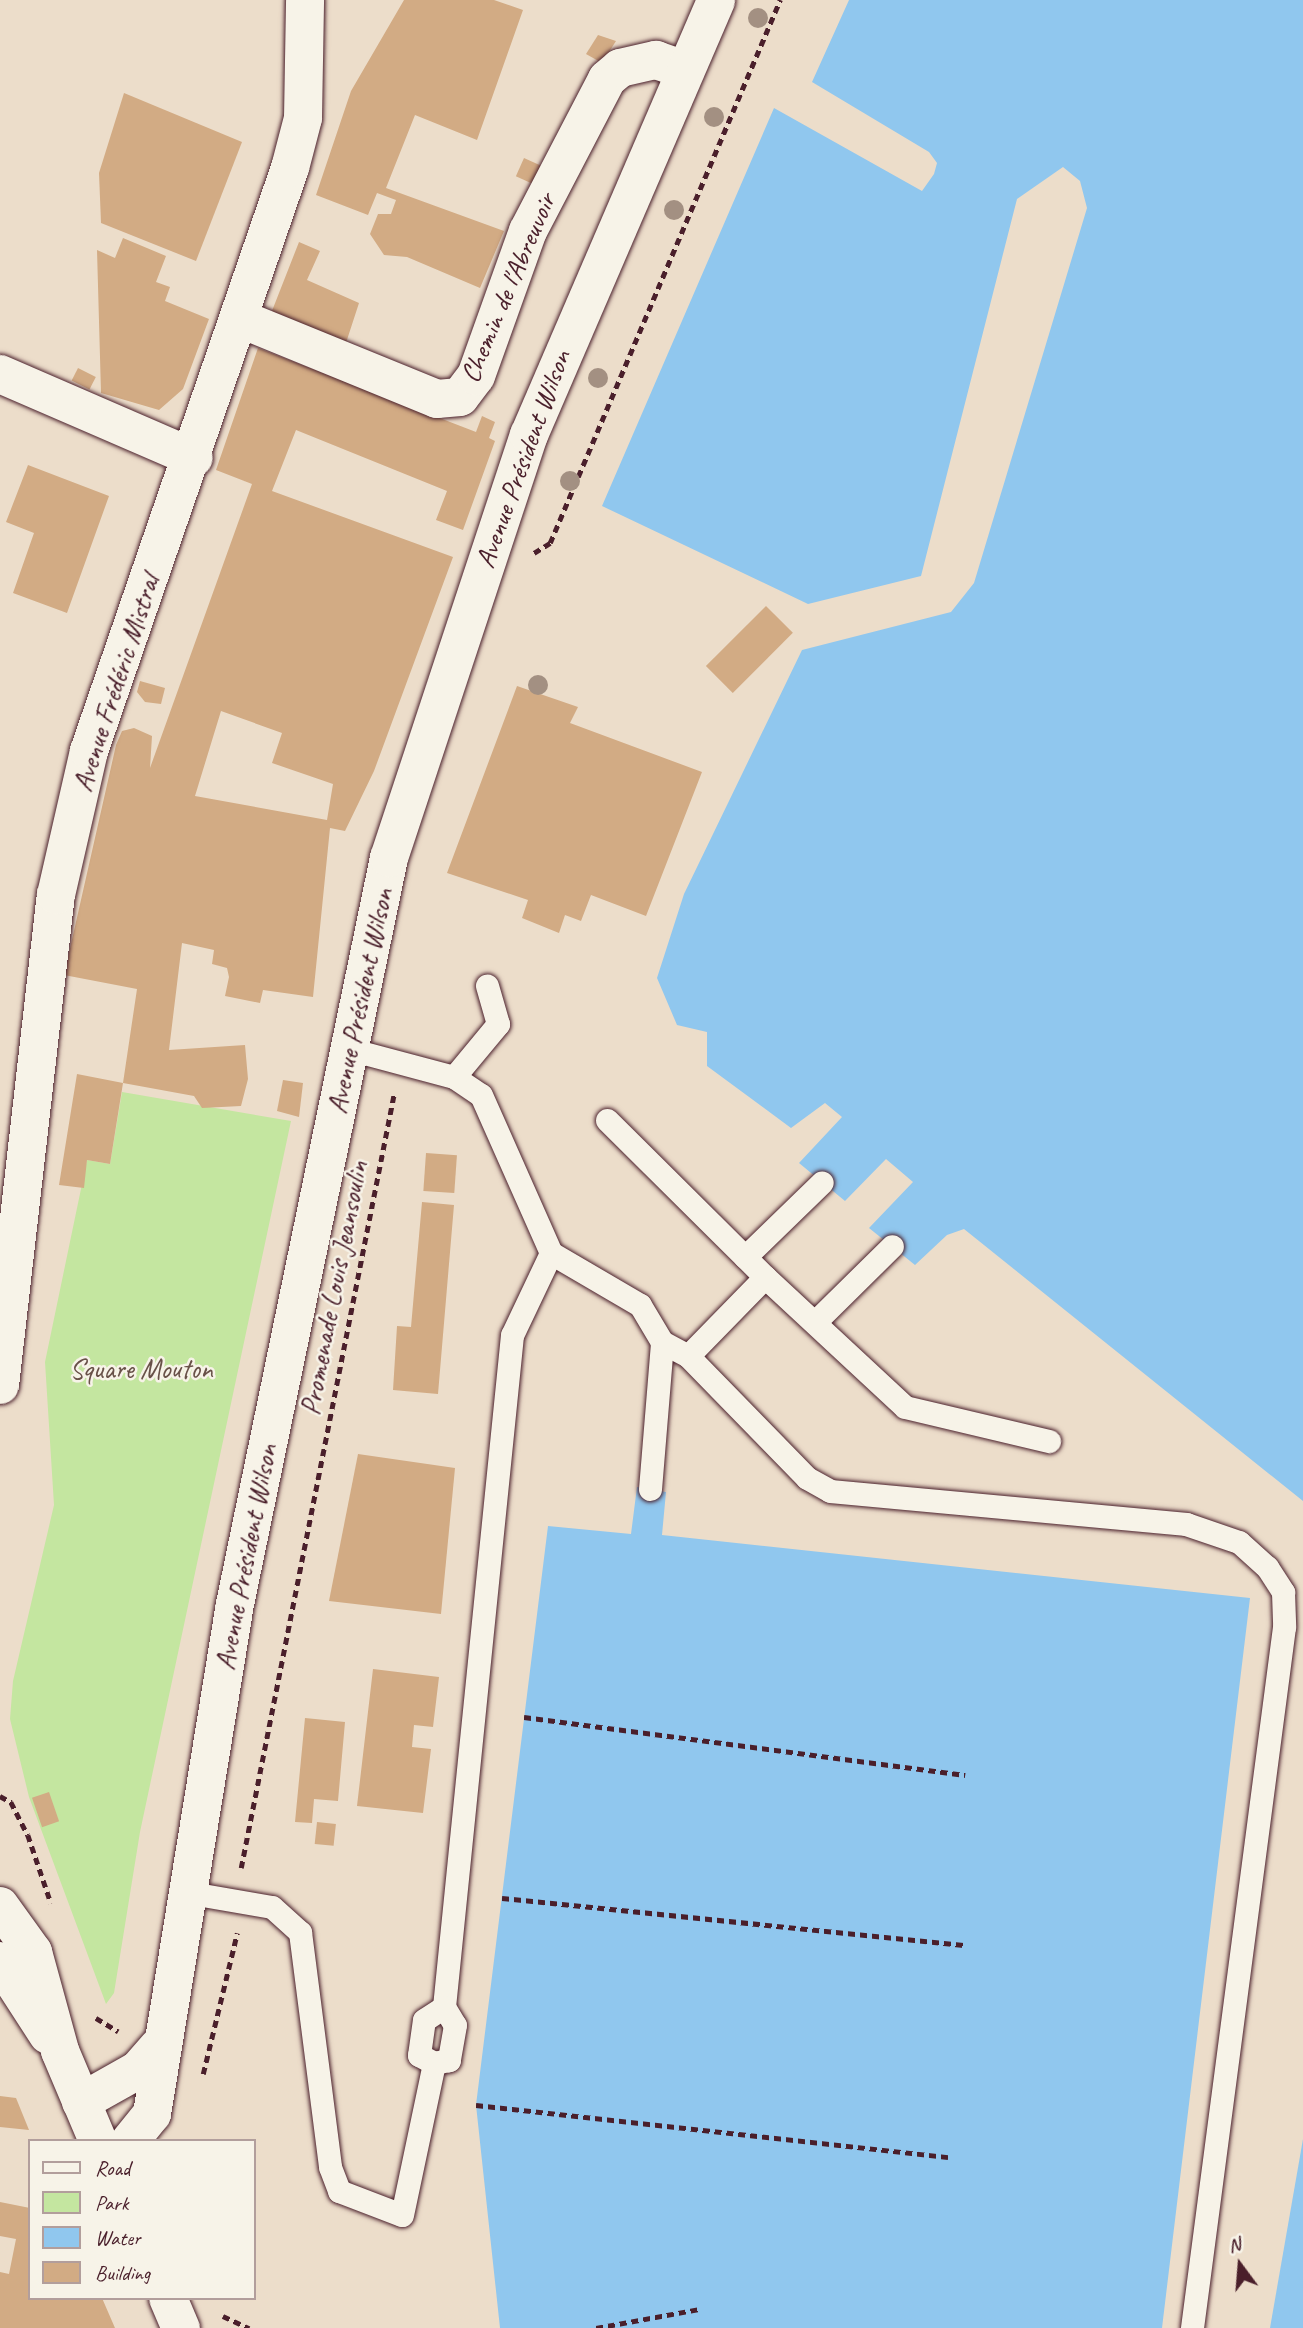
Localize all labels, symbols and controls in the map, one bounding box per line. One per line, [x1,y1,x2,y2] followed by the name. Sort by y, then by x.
[453,188,563,388] street label: Chemin de l'Abreuvoir
[468,345,578,573] street label: Avenue Président Wilson
[65,571,167,795] street label: Avenue Frédéric Mistral
[320,885,400,1117] street label: Avenue Président Wilson
[293,1158,375,1418] street label: Promenade Louis Jeansoulin
[69,1352,213,1386] park label: Square Mouton
[208,1441,284,1673] street label: Avenue Président Wilson
[28,2139,256,2300] legend
[95,2155,130,2181] text: Road
[95,2190,128,2216] text: Park
[95,2225,141,2251] text: Water
[1205,2230,1275,2300] north arrow
[1225,2232,1243,2258] text: N
[95,2260,150,2286] text: Building

